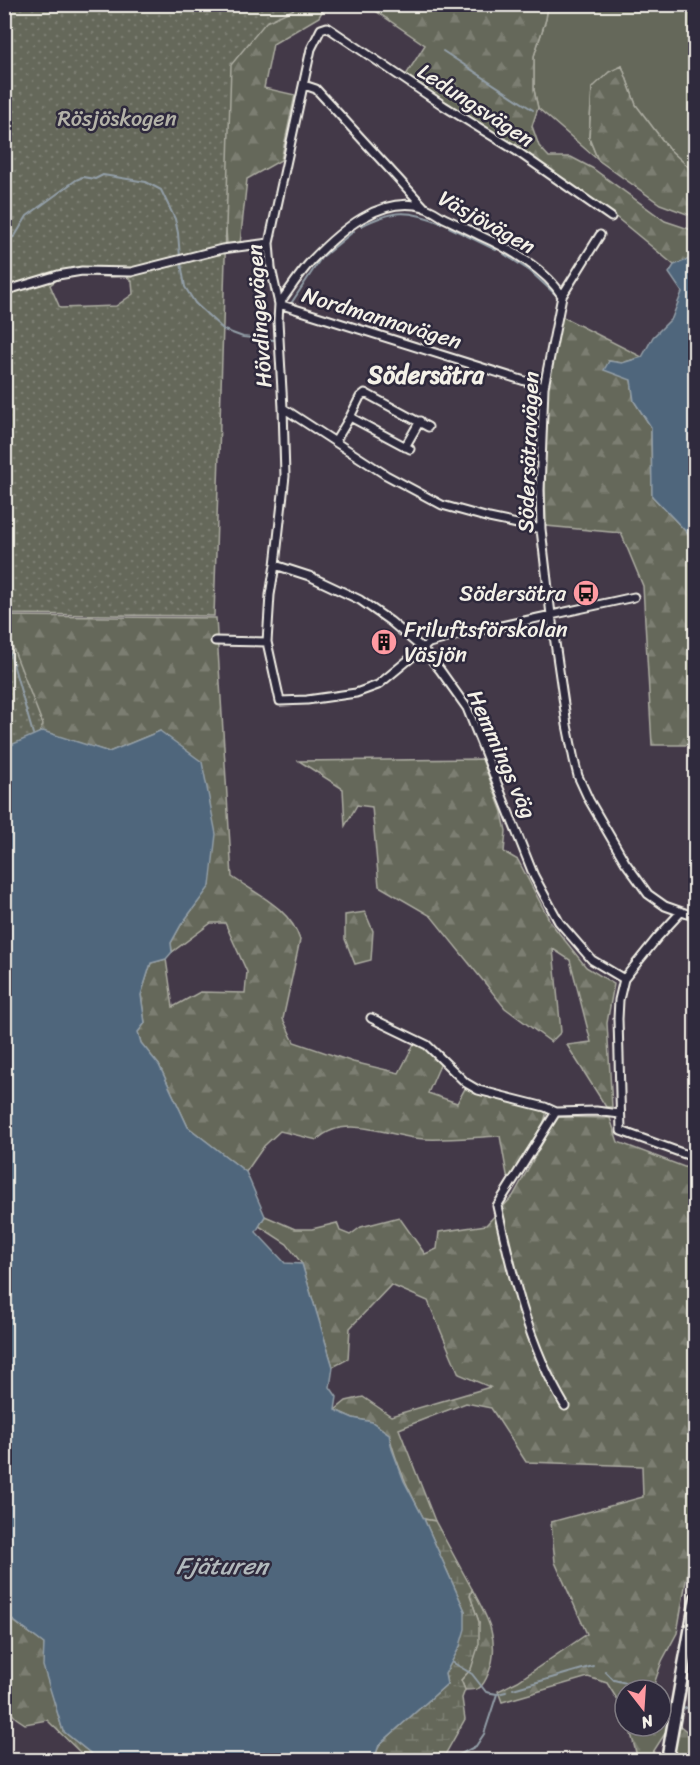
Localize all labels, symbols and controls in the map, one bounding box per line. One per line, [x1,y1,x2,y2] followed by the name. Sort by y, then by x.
[409,52,543,158] street label: Ledungsvägen
[57,99,177,138] park label: Rösjöskogen
[431,179,543,265] street label: Väsjövägen
[235,243,283,389] street label: Hövdingevägen
[297,275,467,361] street label: Nordmannavägen
[367,354,485,396] district label: Södersätra
[506,370,550,533] street label: Södersätravägen
[459,574,567,613] place label: Södersätra
[571,578,601,608] bus stop icon: Södersätra
[404,610,568,674] place label: Friluftsförskolan Väsjön
[369,627,399,657] building icon: Friluftsförskolan Väsjön
[456,683,548,825] street label: Hemmings väg
[176,1545,271,1587] water label: Fjäturen
[613,1678,673,1738] north arrow
[637,1706,658,1738] text: N

